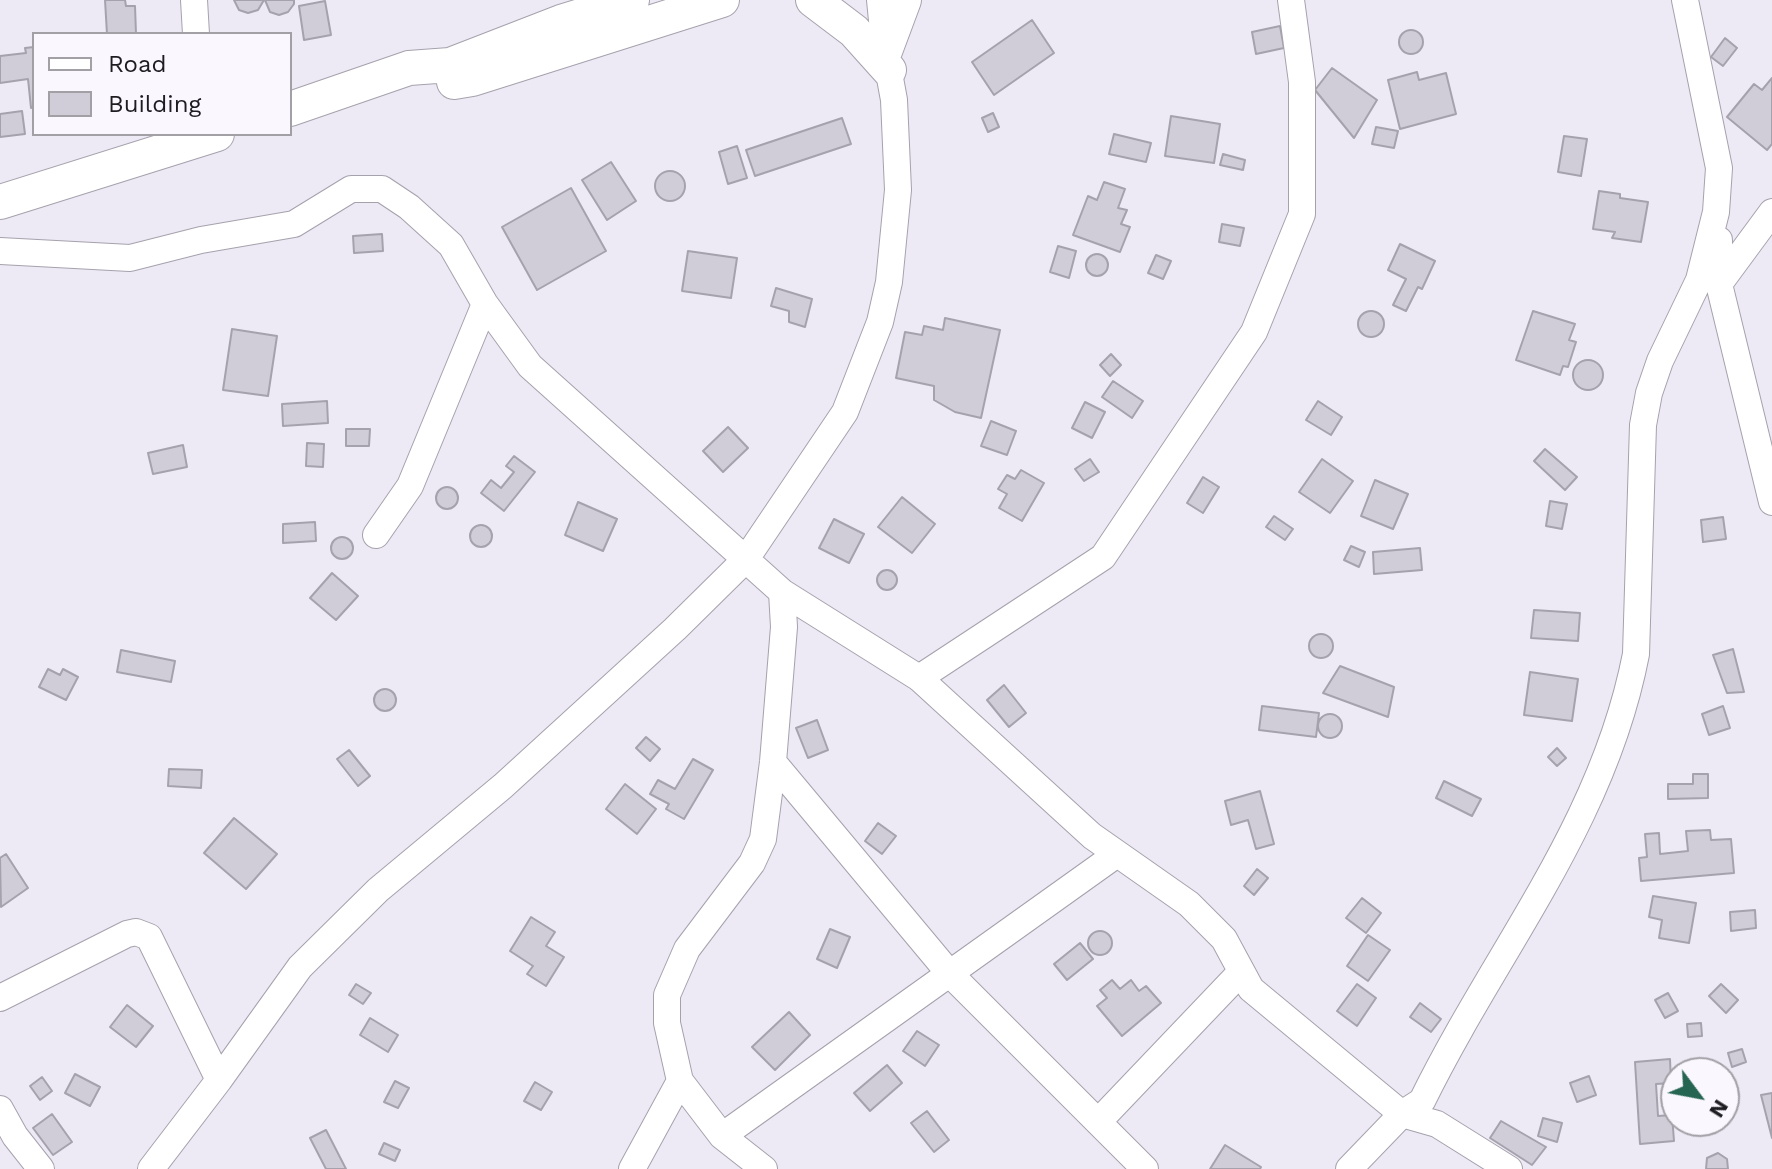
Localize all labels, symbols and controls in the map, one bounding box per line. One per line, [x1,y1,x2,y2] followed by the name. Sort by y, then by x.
[32,32,292,136] legend
[108,50,167,78] text: Road
[108,90,201,118] text: Building
[1660,1057,1740,1137] north arrow
[1704,1095,1734,1122] text: N

